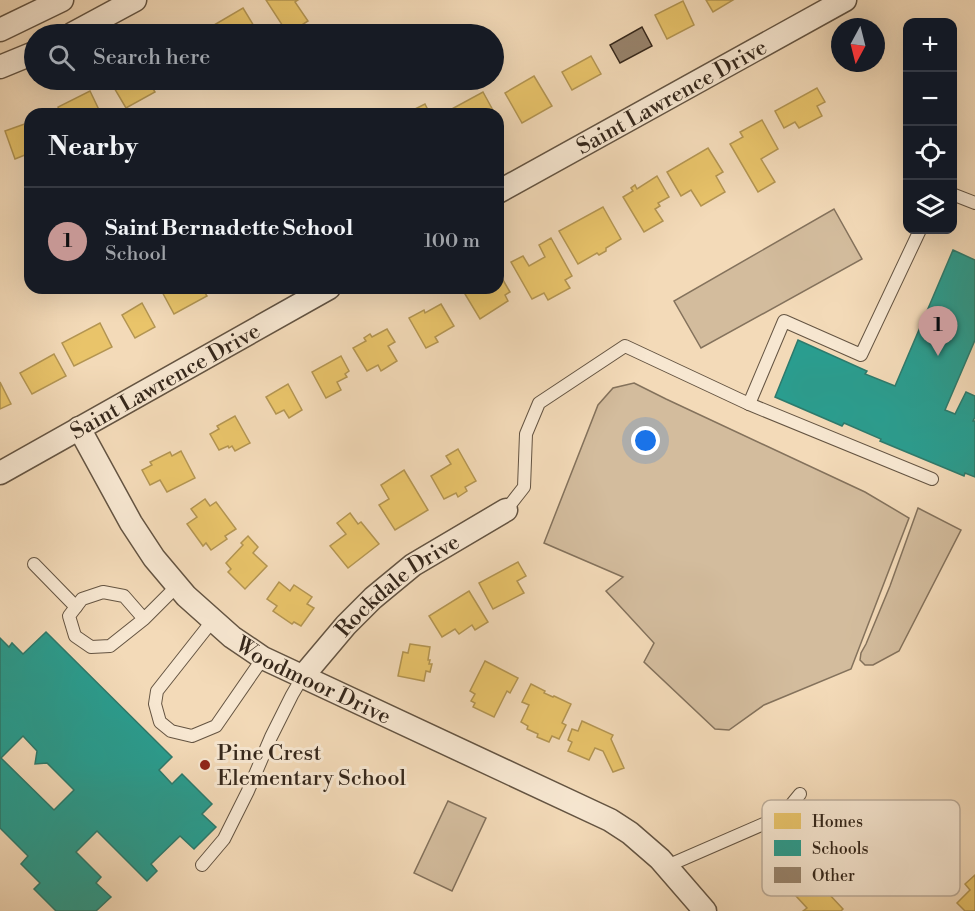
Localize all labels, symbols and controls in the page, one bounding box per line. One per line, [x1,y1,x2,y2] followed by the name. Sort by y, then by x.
[831,18,885,72] north arrow
[903,18,957,234] map controls
[903,18,957,72] button: +
[24,24,504,90] search box
[572,34,772,161] street label: Saint Lawrence Drive
[45,41,78,74] icon: search
[93,44,210,71] text: Search here
[903,72,957,126] button: −
[903,126,957,180] button: locate
[48,131,138,163] text: Nearby
[903,180,957,234] button: layers
[105,215,353,242] text: Saint Bernadette School
[63,229,72,254] text: 1
[424,229,480,254] text: 100 m
[105,242,167,267] text: School
[918,306,958,356] pin: 1
[66,318,265,446] street label: Saint Lawrence Drive
[631,426,660,455] your location
[330,529,465,643] street label: Rockdale Drive
[229,631,395,731] street label: Woodmoor Drive
[217,740,407,792] place label: Pine Crest Elementary School
[198,758,212,772] marker: Pine Crest Elementary School
[762,800,960,896] legend
[812,812,863,832] text: Homes
[812,839,868,859] text: Schools
[812,866,855,886] text: Other

